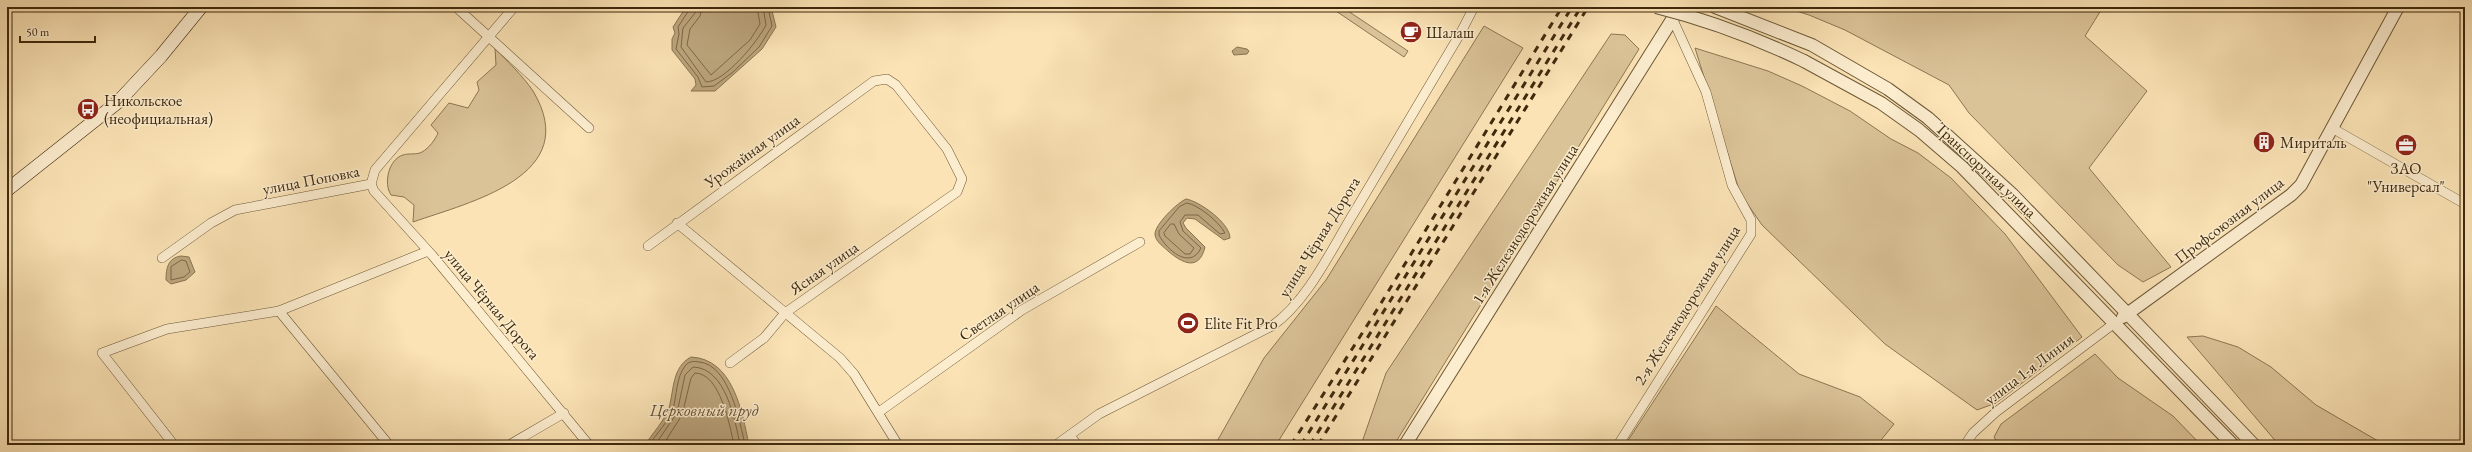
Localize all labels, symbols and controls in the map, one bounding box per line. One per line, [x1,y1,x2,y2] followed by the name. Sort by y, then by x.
[20,18,95,44] scale bar
[1398,19,1424,45] cafe icon: Шалаш
[1426,22,1474,43] place label: Шалаш
[26,24,50,40] text: 50 m
[104,90,213,129] place label: Никольское (неофициальная)
[75,96,101,122] bus stop icon: Никольское (неофициальная)
[699,109,804,193] street label: Урожайная улица
[1931,118,2042,223] street label: Транспортная улица
[2251,129,2277,155] building icon: Мириталь
[2280,132,2347,153] place label: Мириталь
[2393,132,2419,158] office icon: ЗАО "Универсал"
[1467,140,1583,308] street label: 1-я Железнодорожная улица
[2367,158,2445,197] place label: ЗАО "Универсал"
[261,160,362,200] street label: улица Поповка
[1273,172,1365,301] street label: улица Чёрная Дорога
[2170,172,2288,268] street label: Профсоюзная улица
[1629,221,1745,389] street label: 2-я Железнодорожная улица
[785,236,863,300] street label: Ясная улица
[439,244,545,364] street label: улица Чёрная Дорога
[955,276,1044,346] street label: Светлая улица
[1175,310,1201,336] sports icon: Elite Fit Pro
[1204,313,1278,334] place label: Elite Fit Pro
[1980,328,2078,410] street label: улица 1-я Линия
[648,399,759,421] water label: Церковный пруд

